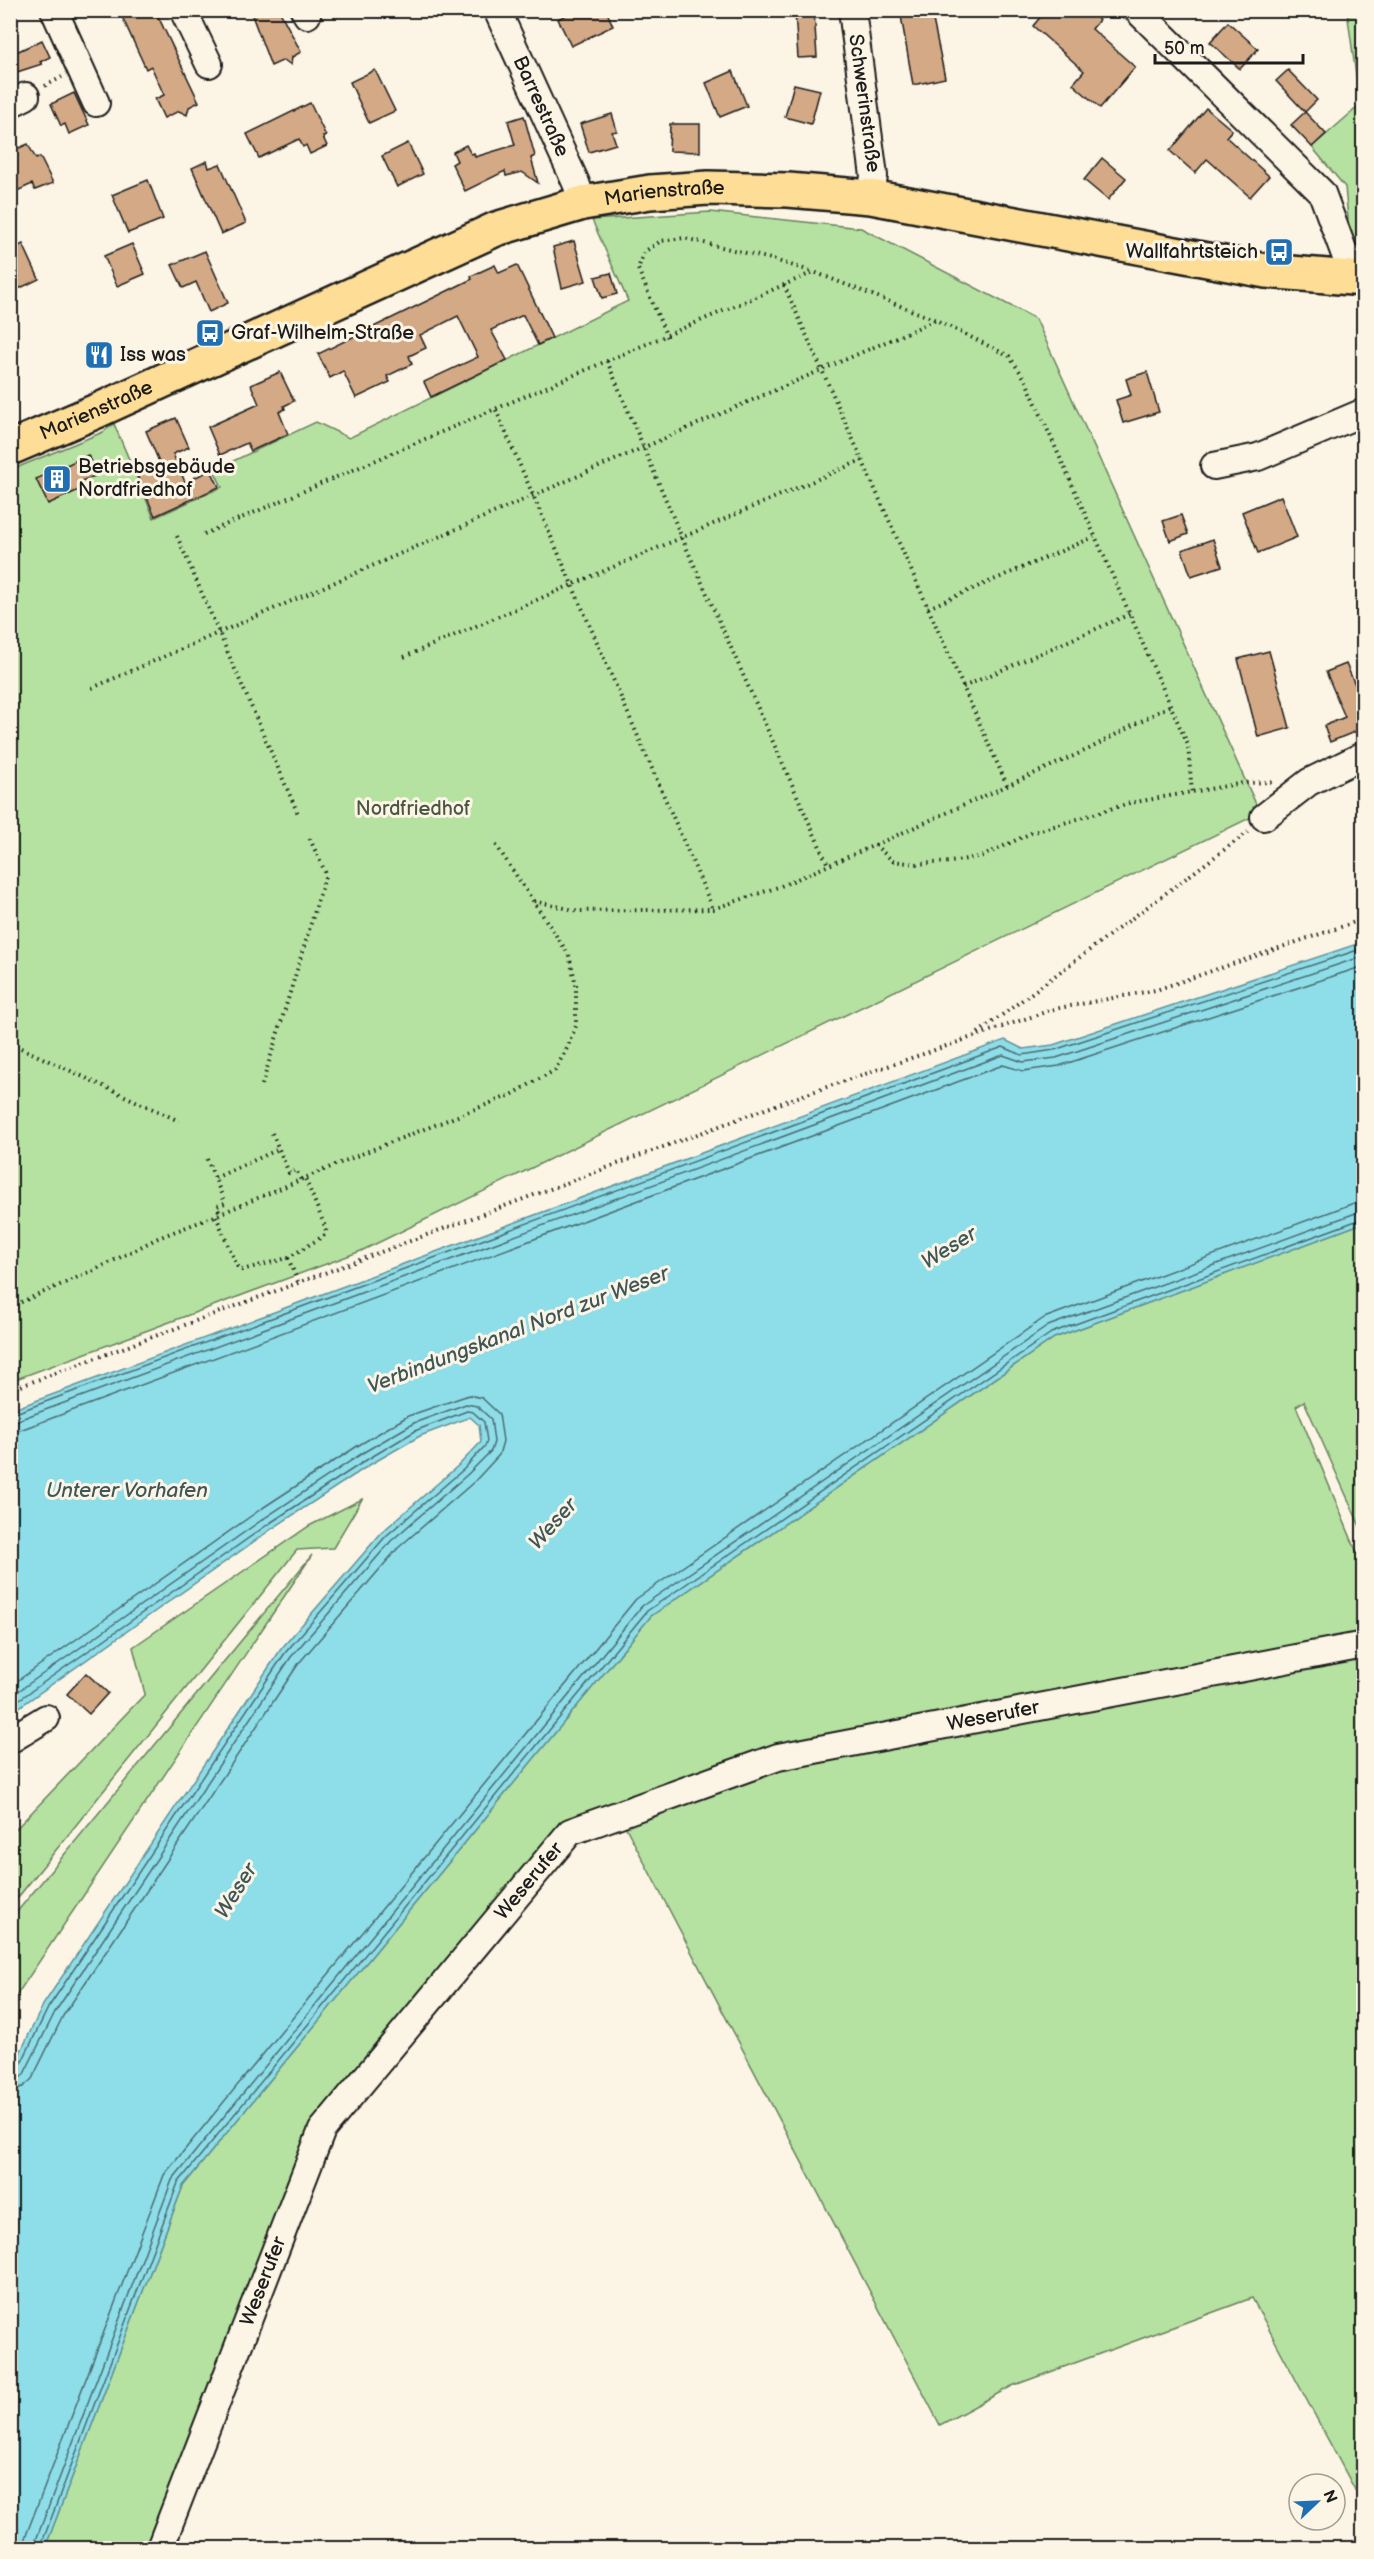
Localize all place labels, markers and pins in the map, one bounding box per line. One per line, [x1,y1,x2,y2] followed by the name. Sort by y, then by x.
[1263,236,1295,268] bus stop icon: Wallfahrtsteich
[1126,240,1258,264] place label: Wallfahrtsteich
[194,317,226,349] bus stop icon: Graf-Wilhelm-Straße
[231,321,414,345] place label: Graf-Wilhelm-Straße
[83,339,115,371] restaurant icon: Iss was
[120,343,186,367] place label: Iss was
[78,455,235,502] place label: Betriebsgebäude Nordfriedhof
[41,463,73,495] building icon: Betriebsgebäude Nordfriedhof

